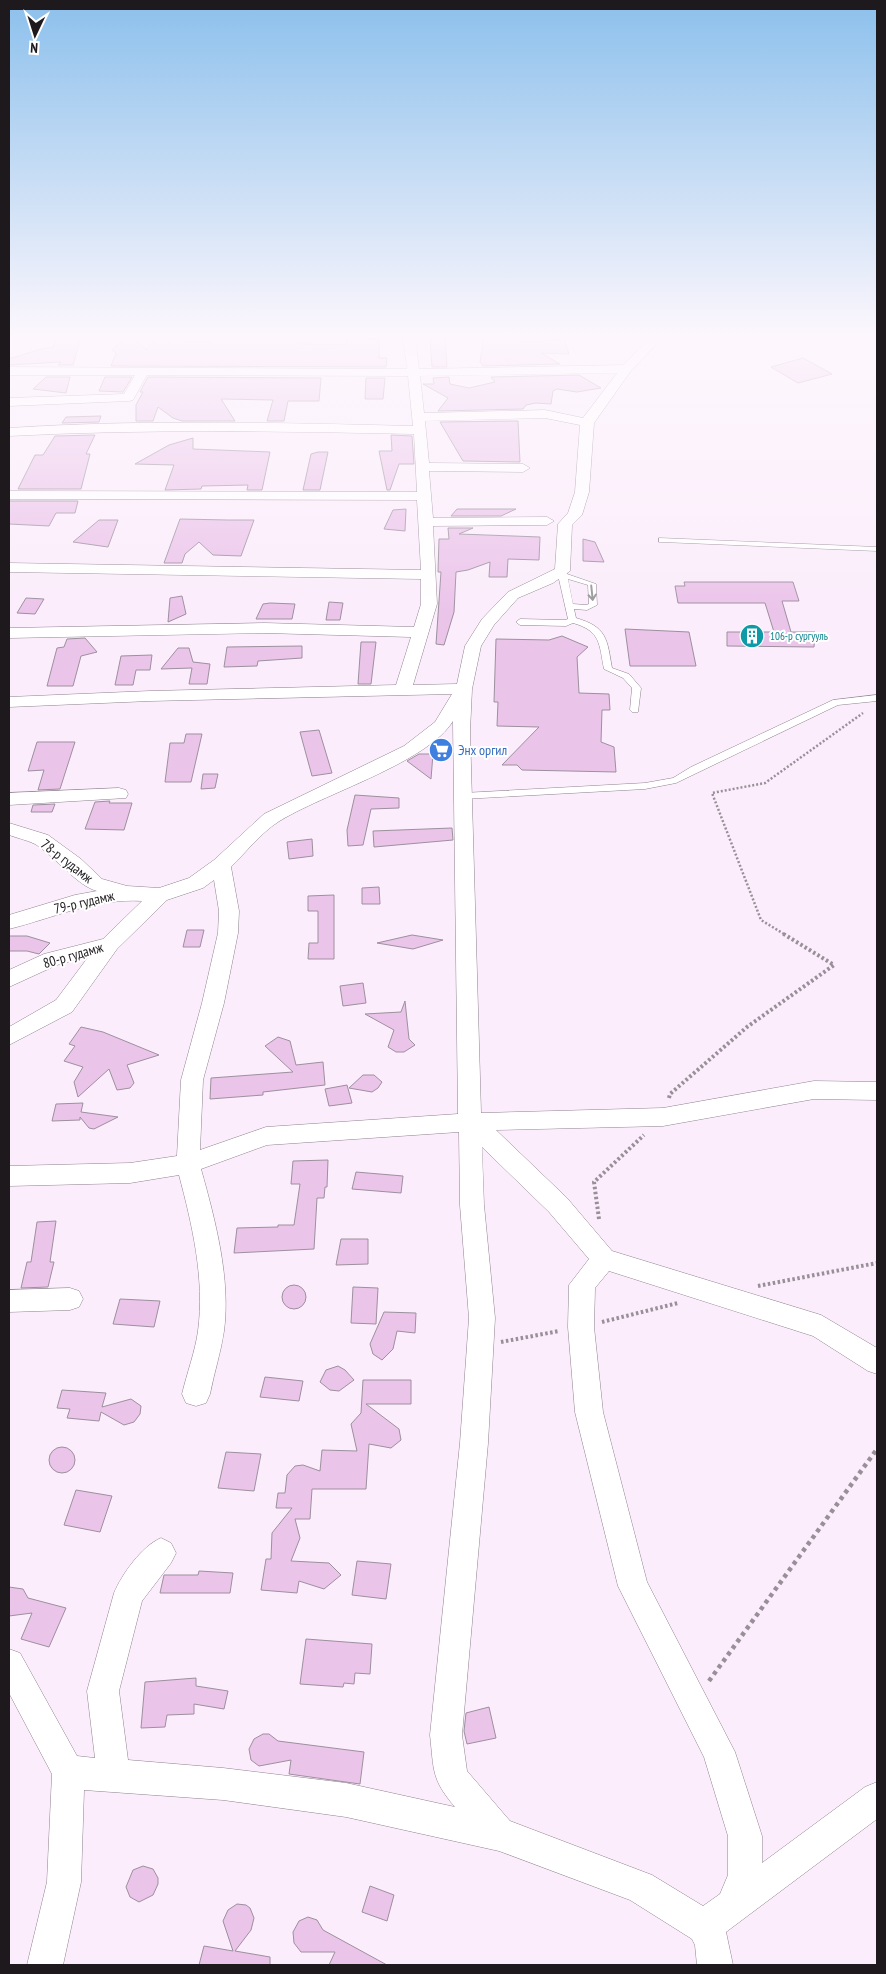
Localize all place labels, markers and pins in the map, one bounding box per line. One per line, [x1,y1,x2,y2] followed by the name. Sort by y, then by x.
[739,623,765,649] building icon: 106-р сургууль
[770,629,828,643] place label: 106-р сургууль
[428,737,454,763] supermarket icon: Энх оргил
[458,741,507,759] place label: Энх оргил

